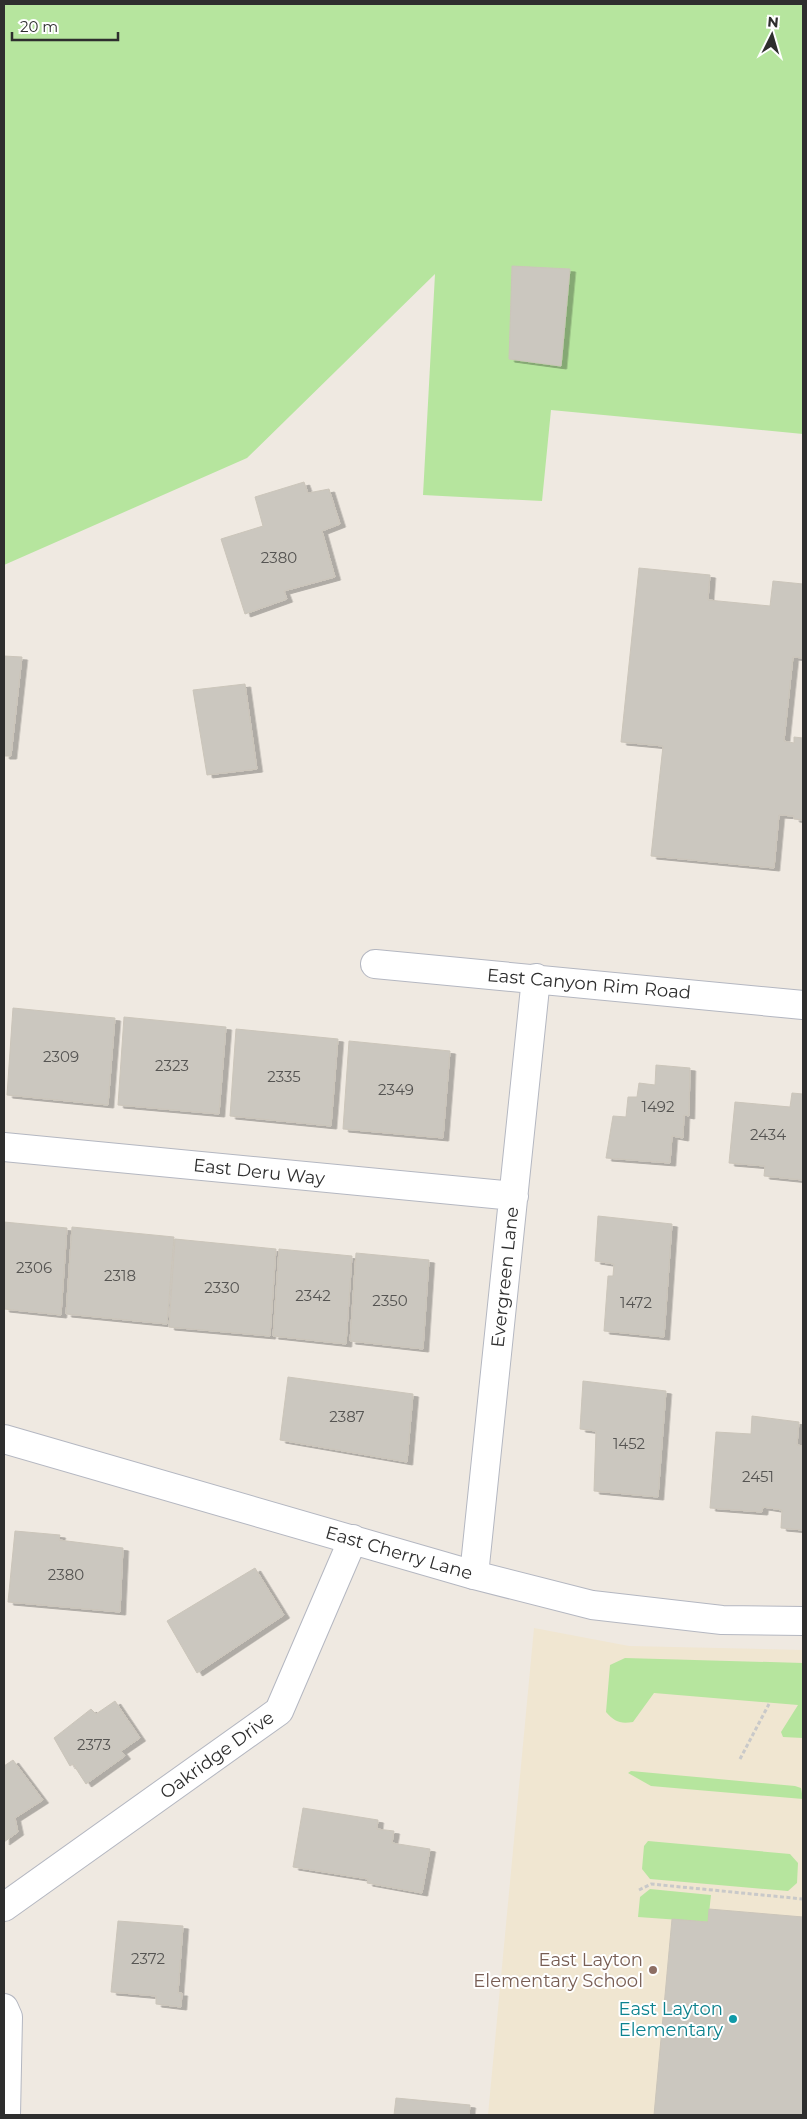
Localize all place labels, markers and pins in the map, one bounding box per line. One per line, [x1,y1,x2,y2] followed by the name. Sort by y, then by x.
[473,1949,643,1992] place label: East Layton Elementary School
[647,1964,659,1976] marker: East Layton Elementary School
[619,1998,723,2041] place label: East Layton Elementary
[727,2013,739,2025] marker: East Layton Elementary

